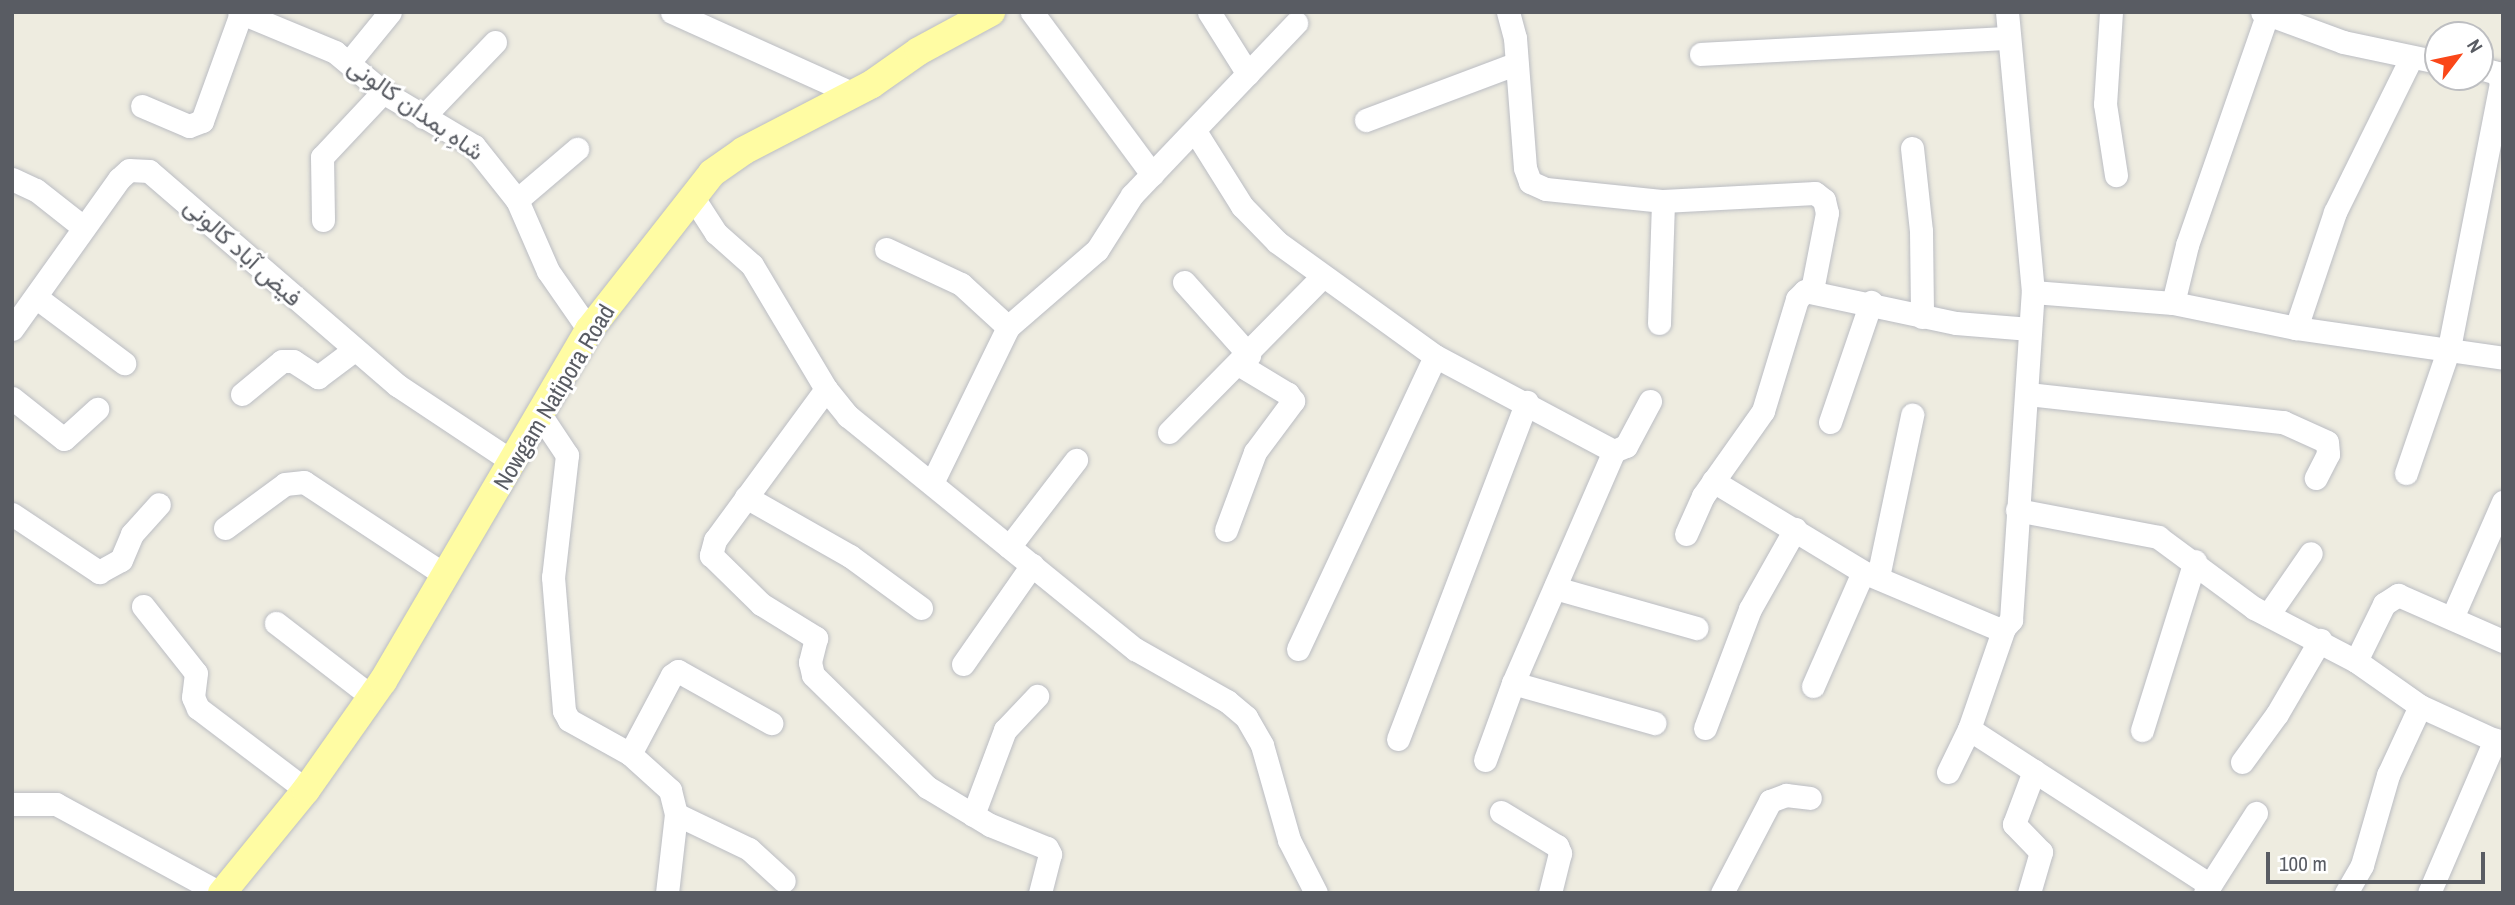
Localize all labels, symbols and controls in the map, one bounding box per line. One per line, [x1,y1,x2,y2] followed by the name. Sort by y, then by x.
[2424,21,2494,91] north arrow
[2461,34,2489,58] text: N
[342,51,490,167] street label: شاہِ ہمدان کالونی
[178,192,308,312] street label: فیض آباد کالونی
[487,299,621,495] street label: Nowgam Natipora Road
[2270,838,2489,882] scale bar
[2279,849,2327,878] text: 100 m

